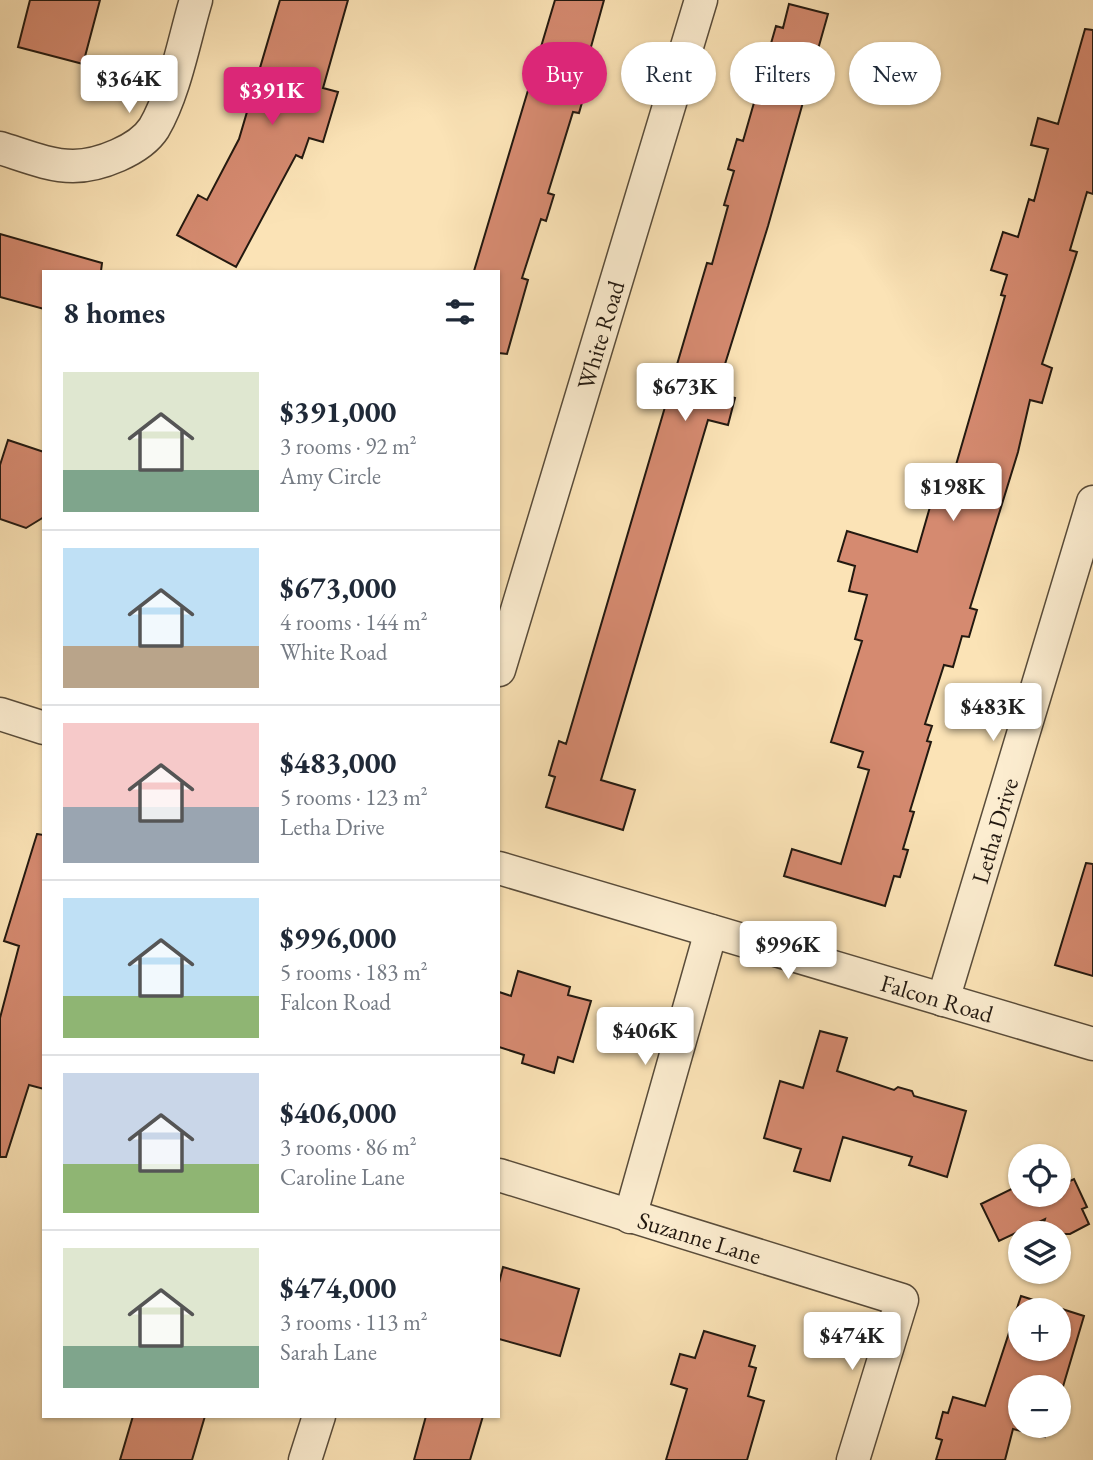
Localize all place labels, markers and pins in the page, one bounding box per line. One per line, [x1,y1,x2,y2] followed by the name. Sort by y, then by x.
[80,55,178,115] pin: $364K
[223,68,321,127] pin: $391K
[636,364,734,423] pin: $673K
[904,463,1002,523] pin: $198K
[944,684,1042,743] pin: $483K
[739,922,837,981] pin: $996K
[596,1007,694,1067] pin: $406K
[803,1312,901,1372] pin: $474K

